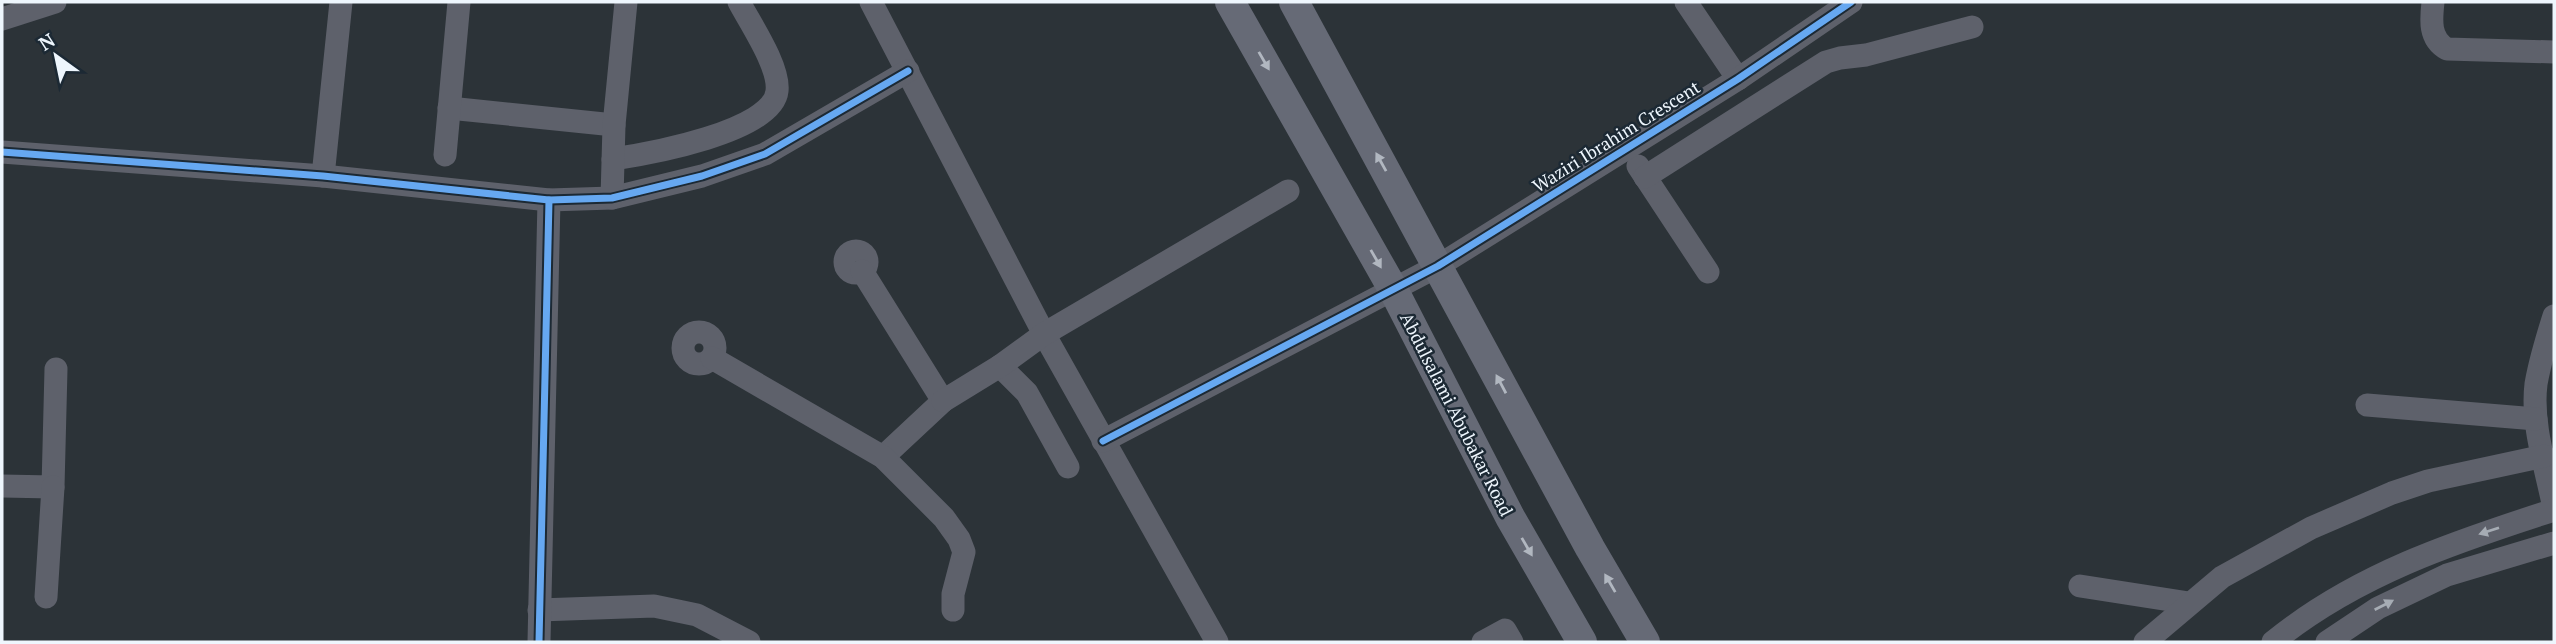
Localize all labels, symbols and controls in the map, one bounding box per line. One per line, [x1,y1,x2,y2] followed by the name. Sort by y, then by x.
[21,21,91,91] north arrow
[34,27,60,56] text: N
[1258,51,1270,71] one-way arrow
[1528,74,1705,197] street label: Waziri Ibrahim Crescent
[1376,152,1387,172] one-way arrow
[1370,249,1382,269] one-way arrow
[1395,308,1519,520] street label: Abdulsalami Abubakar Road
[1496,374,1507,394] one-way arrow
[2479,527,2500,537] one-way arrow
[1521,538,1534,557] one-way arrow
[1604,574,1617,593] one-way arrow
[2375,600,2395,612] one-way arrow

